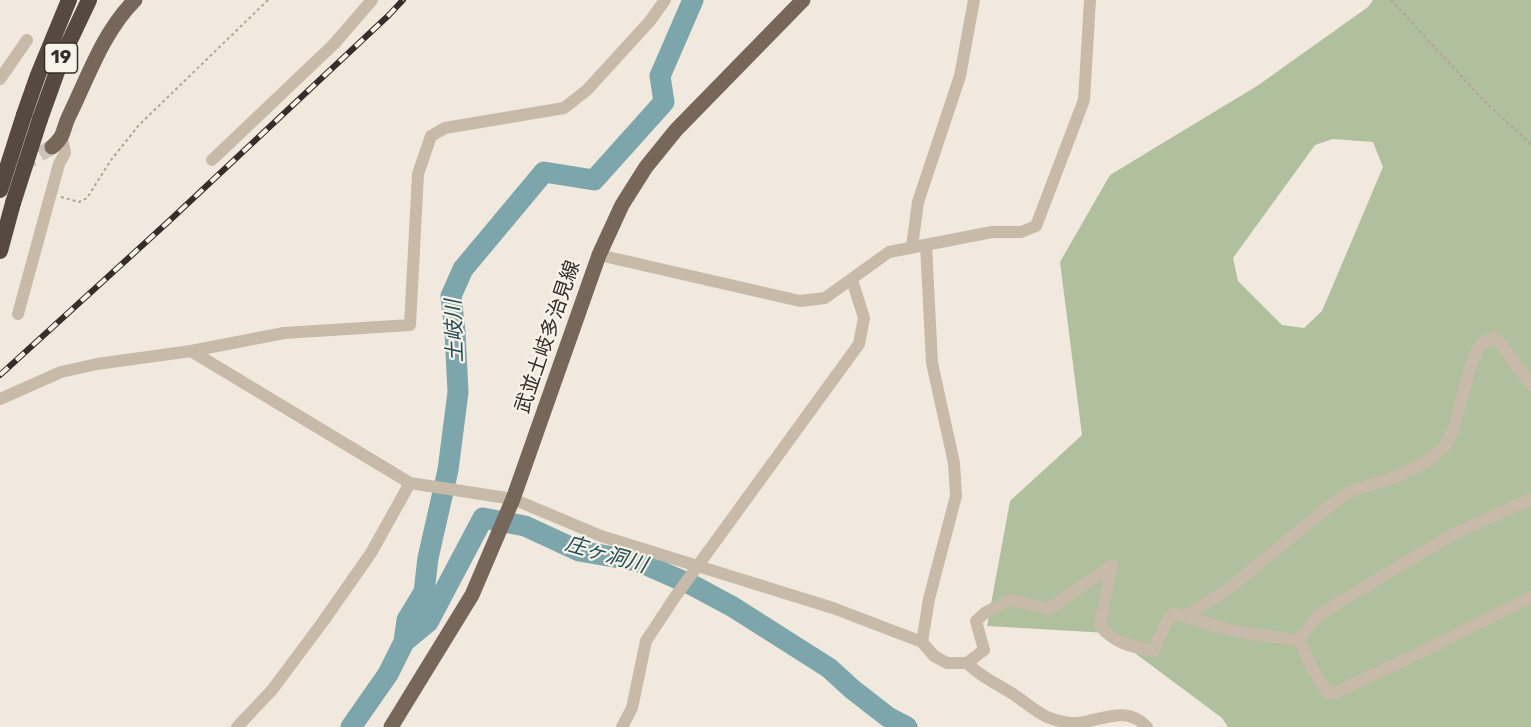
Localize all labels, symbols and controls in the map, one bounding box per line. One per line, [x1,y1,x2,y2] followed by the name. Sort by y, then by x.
[44,43,78,73] road number: 19
[511,257,585,417] street label: 武並土岐多治見線
[441,299,469,363] water label: 土岐川
[562,531,650,579] water label: 庄ヶ洞川

